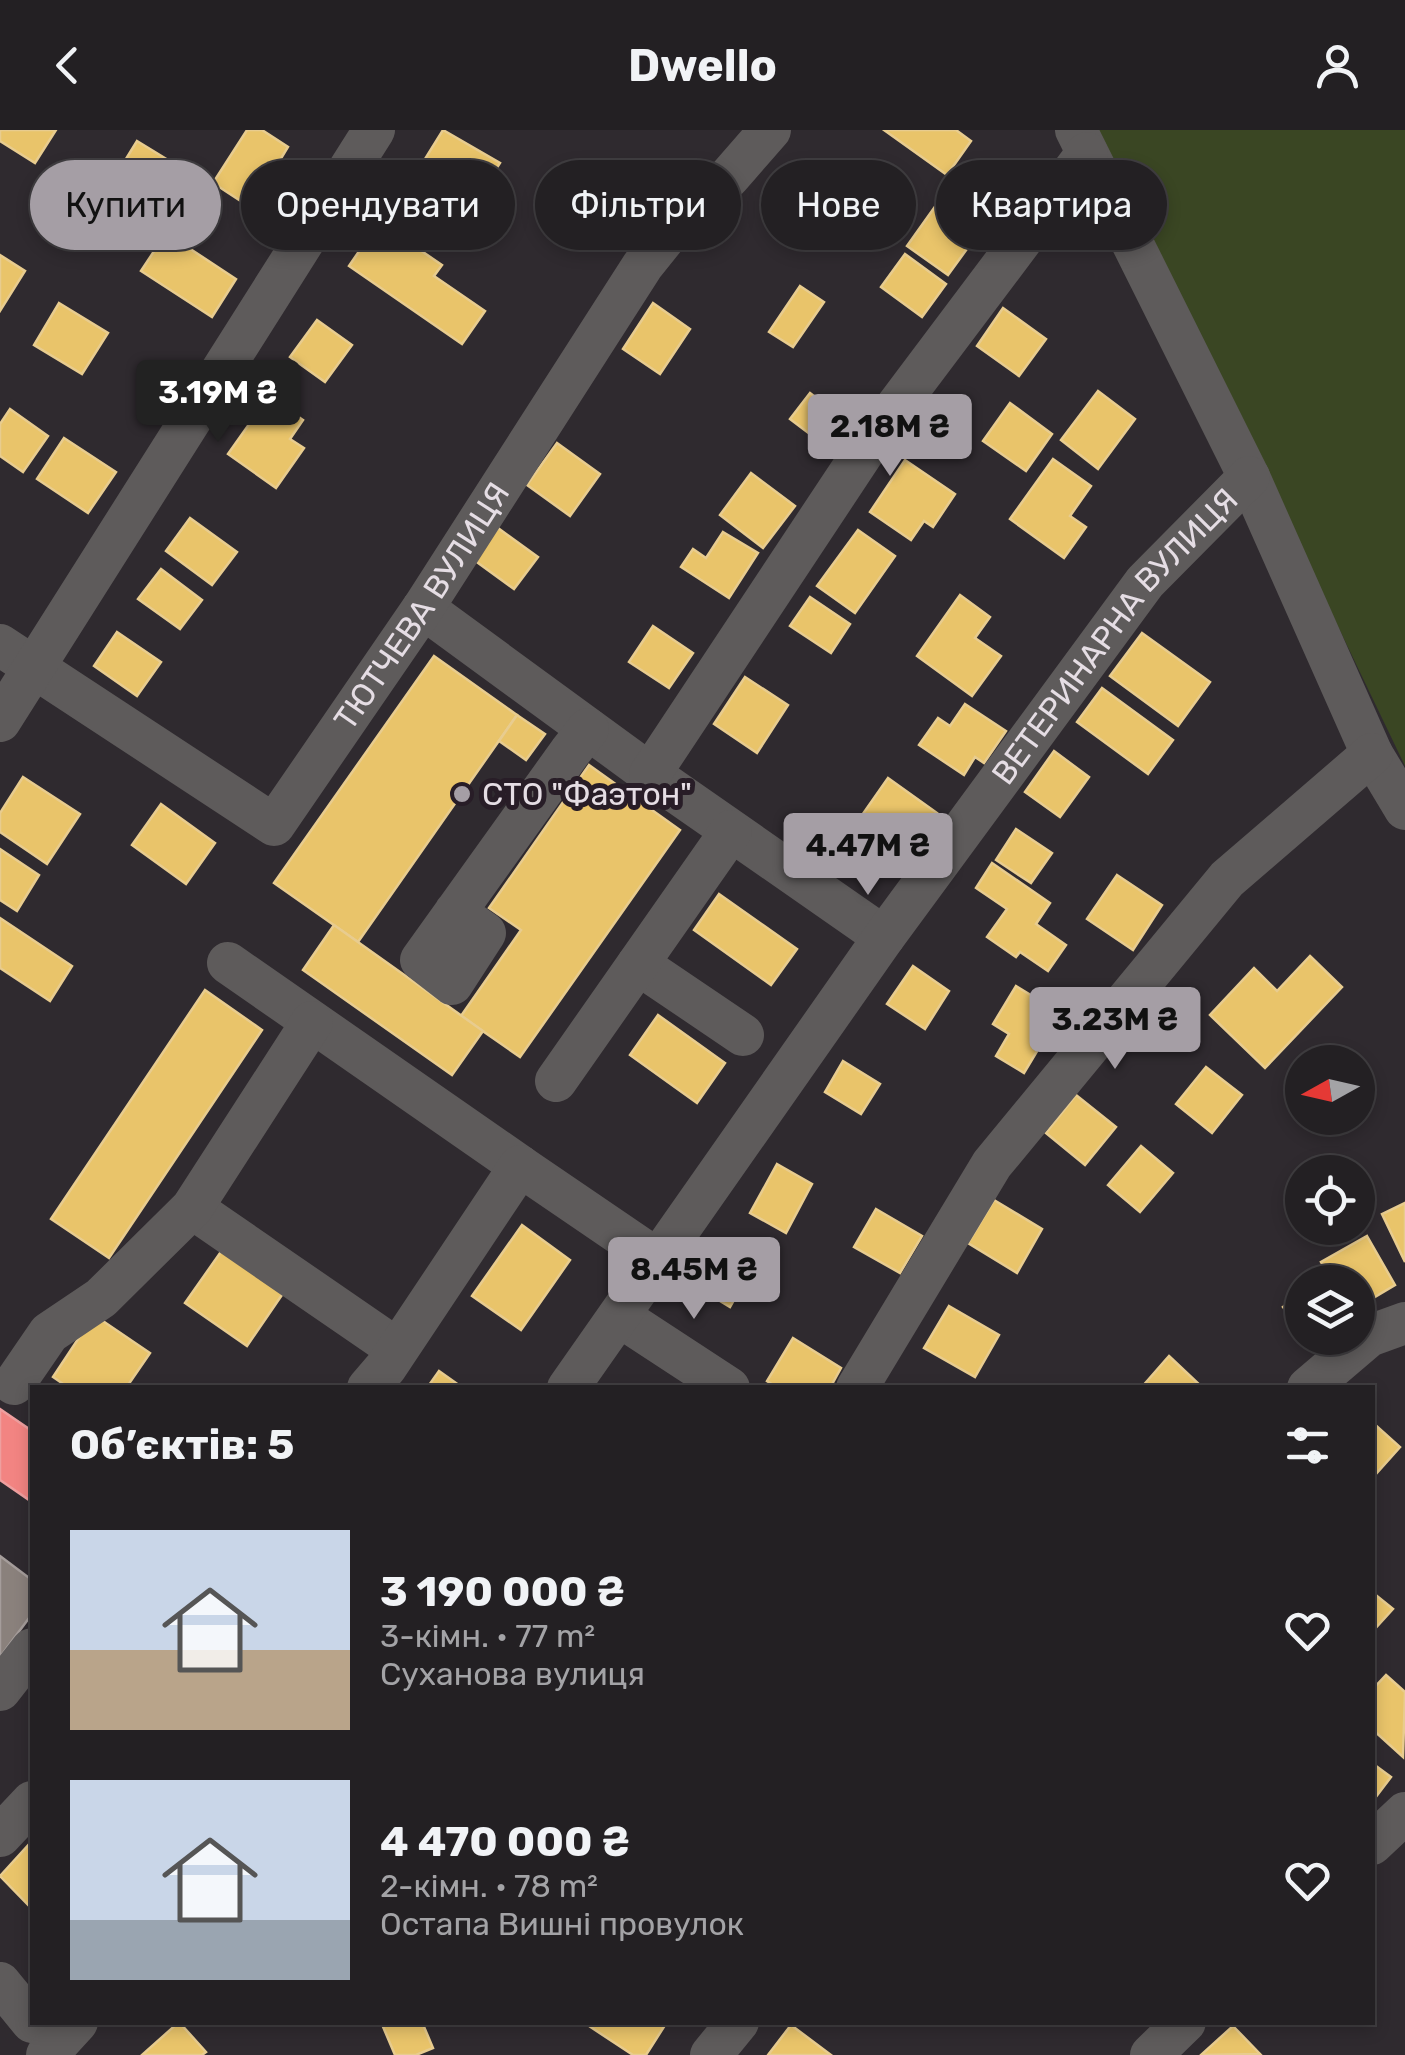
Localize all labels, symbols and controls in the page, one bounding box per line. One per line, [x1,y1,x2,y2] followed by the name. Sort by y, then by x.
[40,38,95,93] icon: back
[1310,38,1365,93] icon: person
[628,39,777,92] text: Dwello
[30,160,221,250] chip: Купити
[241,160,515,250] chip: Орендувати
[535,160,741,250] chip: Фільтри
[761,160,916,250] chip: Нове
[936,160,1167,250] chip: Квартира
[126,360,310,445] pin: 3.19M ₴
[158,373,278,411] text: 3.19M ₴
[798,394,982,479] pin: 2.18M ₴
[830,407,950,445] text: 2.18M ₴
[326,475,517,737] street label: ТЮТЧЕВА ВУЛИЦЯ
[984,481,1246,792] street label: ВЕТЕРИНАРНА ВУЛИЦЯ
[482,775,692,813] place label: СТО "Фаэтон"
[451,783,473,805] marker: СТО "Фаэтон"
[776,813,960,898] pin: 4.47M ₴
[806,826,930,864] text: 4.47M ₴
[1023,987,1207,1072] pin: 3.23M ₴
[1051,1000,1179,1038] text: 3.23M ₴
[1285,1045,1375,1135] north arrow
[1285,1045,1375,1355] map controls
[1285,1155,1375,1245] button: locate
[602,1237,786,1322] pin: 8.45M ₴
[630,1250,758,1288] text: 8.45M ₴
[1285,1265,1375,1355] button: layers
[1280,1418,1335,1473] icon: filters
[70,1420,294,1470] text: Об’єктів: 5
[380,1567,625,1617] text: 3 190 000 ₴
[150,1570,270,1690] icon: home
[1280,1603,1335,1658] icon: heart
[380,1617,595,1655] text: 3-кімн. · 77 m²
[380,1655,645,1693] text: Суханова вулиця
[380,1817,630,1867] text: 4 470 000 ₴
[150,1820,270,1940] icon: home
[1280,1853,1335,1908] icon: heart
[380,1867,598,1905] text: 2-кімн. · 78 m²
[380,1905,744,1943] text: Остапа Вишні провулок

